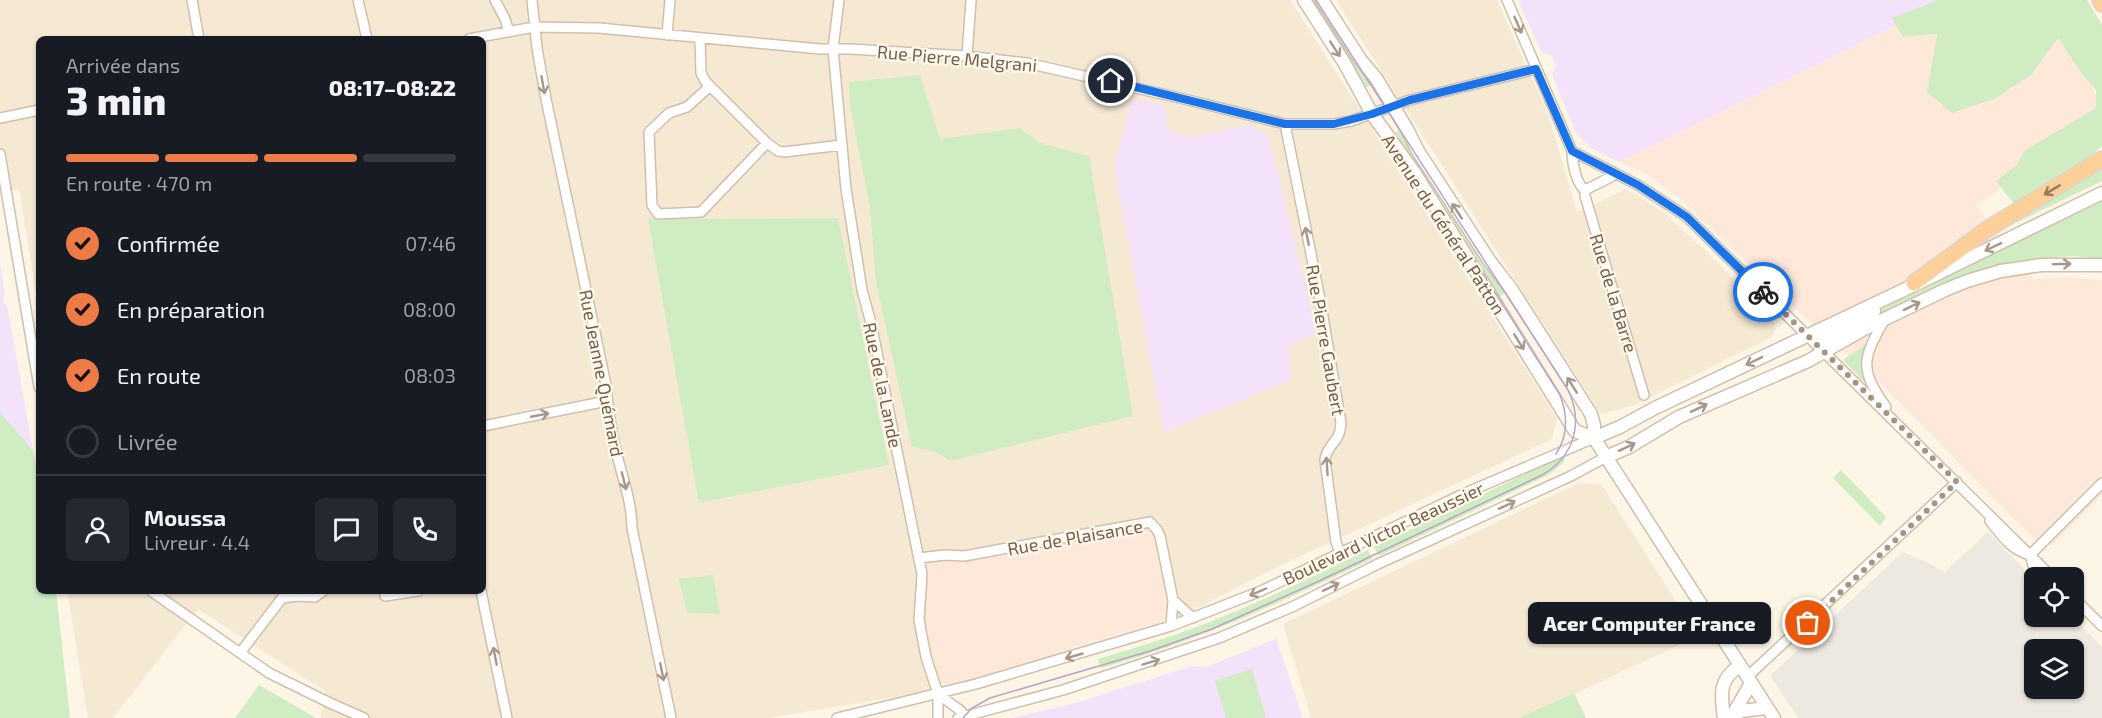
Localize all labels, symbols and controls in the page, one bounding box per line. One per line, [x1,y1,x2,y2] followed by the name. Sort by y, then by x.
[1512,15,1524,33] one-way arrow
[876,40,1038,76] street label: Rue Pierre Melgrani
[1330,40,1342,57] one-way arrow
[66,53,180,77] text: Arrivée dans
[1085,55,1136,106] pin
[1094,64,1127,97] icon: home
[329,74,456,100] text: 08:17–08:22
[538,75,549,94] one-way arrow
[66,76,166,123] text: 3 min
[1377,130,1511,318] street label: Avenue du Général Patton
[66,171,212,195] text: En route · 470 m
[2044,184,2061,196] one-way arrow
[1451,203,1463,220] one-way arrow
[66,227,99,260] icon: check
[1301,227,1313,246] one-way arrow
[117,230,220,256] text: Confirmée
[405,231,456,255] text: 07:46
[1585,231,1643,355] street label: Rue de la Barre
[1984,241,2002,253] one-way arrow
[2052,258,2072,270] one-way arrow
[1733,262,1793,322] courier
[1302,263,1350,417] street label: Rue Pierre Gaubert
[1747,276,1780,309] icon: bike
[575,287,629,459] street label: Rue Jeanne Quémard
[66,293,99,326] icon: check
[117,296,265,322] text: En préparation
[403,297,456,321] text: 08:00
[1902,300,1920,312] one-way arrow
[859,320,907,450] street label: Rue de la Lande
[1513,333,1525,349] one-way arrow
[1745,355,1763,367] one-way arrow
[66,359,99,392] icon: check
[117,362,201,388] text: En route
[404,363,456,387] text: 08:03
[1566,378,1578,394] one-way arrow
[1689,402,1707,413] one-way arrow
[530,409,550,420] one-way arrow
[117,428,178,454] text: Livrée
[1617,440,1635,452] one-way arrow
[1321,456,1332,476] one-way arrow
[619,472,631,491] one-way arrow
[1279,477,1487,589] street label: Boulevard Victor Beaussier
[66,498,129,561] button: person
[315,498,378,561] button: chat
[393,498,456,561] button: phone
[1498,498,1516,510] one-way arrow
[144,504,226,530] text: Moussa
[1006,514,1144,560] street label: Rue de Plaisance
[144,530,250,554] text: Livreur · 4.4
[2024,567,2084,699] map controls
[2024,567,2084,627] button: locate
[1321,581,1339,593] one-way arrow
[1249,587,1267,598] one-way arrow
[1782,597,1833,648] pin
[1529,602,1772,644] callout: Acer Computer France
[1791,606,1824,639] icon: bag
[1543,611,1756,635] text: Acer Computer France
[2024,639,2084,699] button: layers
[489,647,500,667] one-way arrow
[1065,651,1084,662] one-way arrow
[1141,656,1160,667] one-way arrow
[657,662,668,682] one-way arrow

